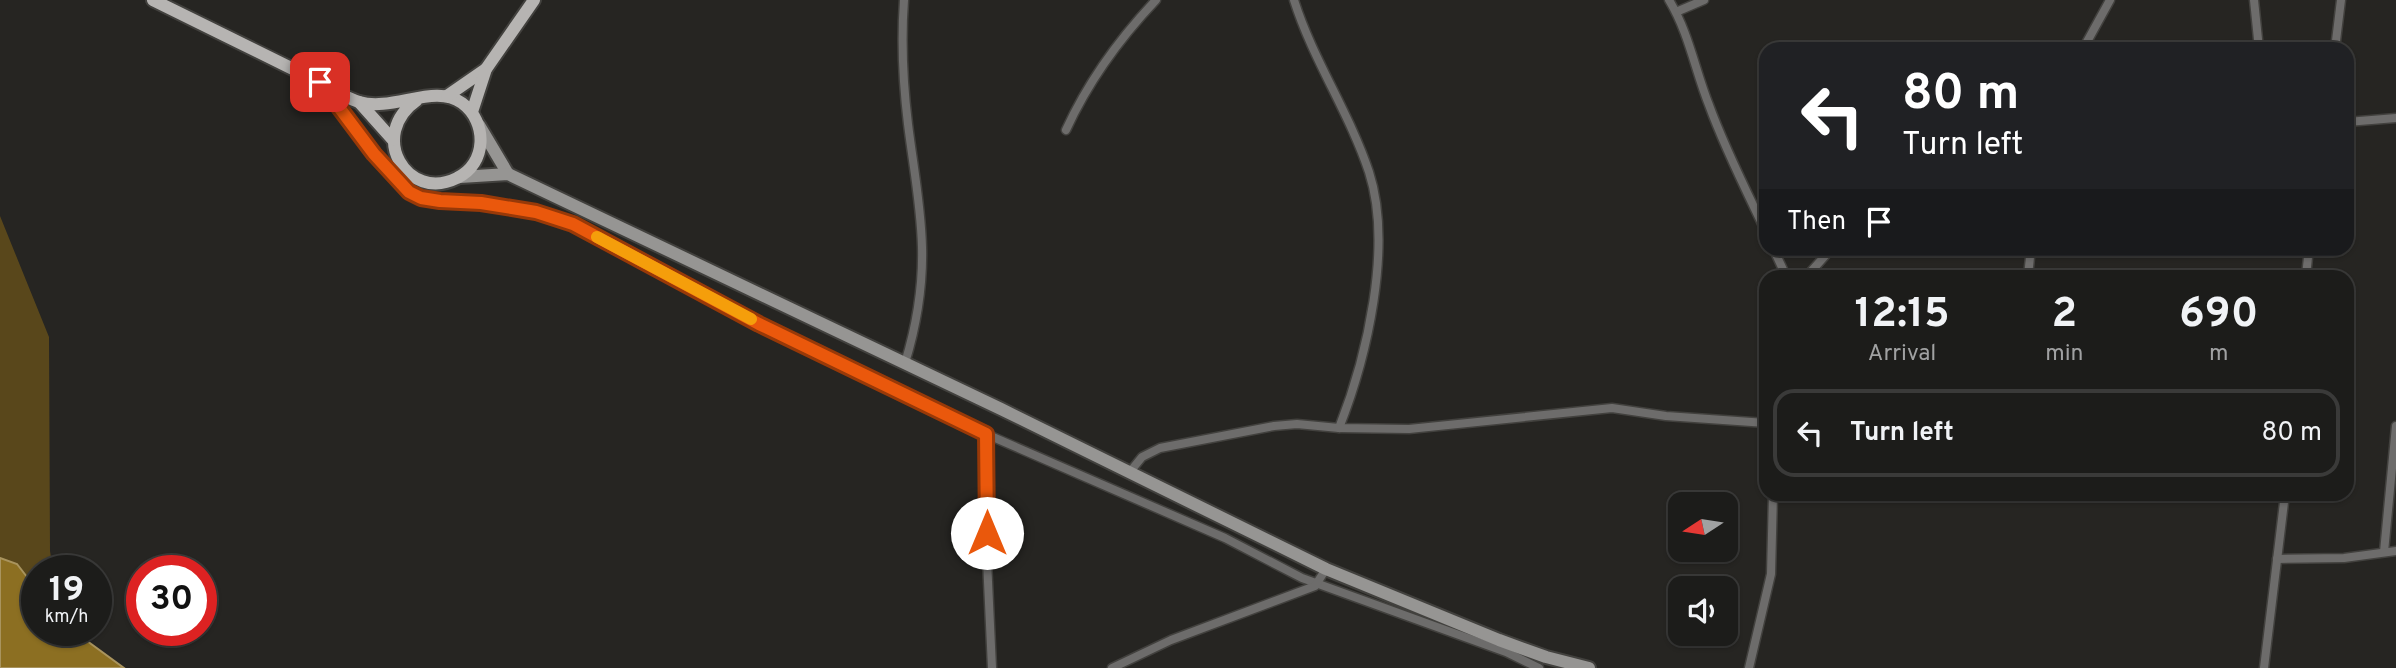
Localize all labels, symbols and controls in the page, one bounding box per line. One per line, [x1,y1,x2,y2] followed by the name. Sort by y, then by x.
[290,52,350,112] pin
[301,63,339,101] icon: arrive
[1902,65,2019,127] text: 80 m
[1787,70,1878,161] icon: left
[1902,126,2023,166] text: Turn left
[1860,203,1898,241] icon: arrive
[1787,206,1846,239] text: Then
[1855,289,1950,342] text: 12:15
[2051,289,2077,342] text: 2
[2179,289,2258,342] text: 690
[1868,340,1936,369] text: Arrival
[2045,340,2083,369] text: min
[2209,340,2228,369] text: m
[1791,414,1829,452] icon: left
[1850,417,1954,450] text: Turn left
[2262,417,2322,450] text: 80 m
[1668,492,1738,562] north arrow
[1668,492,1738,646] map controls
[950,496,1024,570] position arrow
[126,555,217,646] speed limit sign: 30
[49,569,84,613] text: 19
[1668,576,1738,646] button: sound
[45,606,88,629] text: km/h

